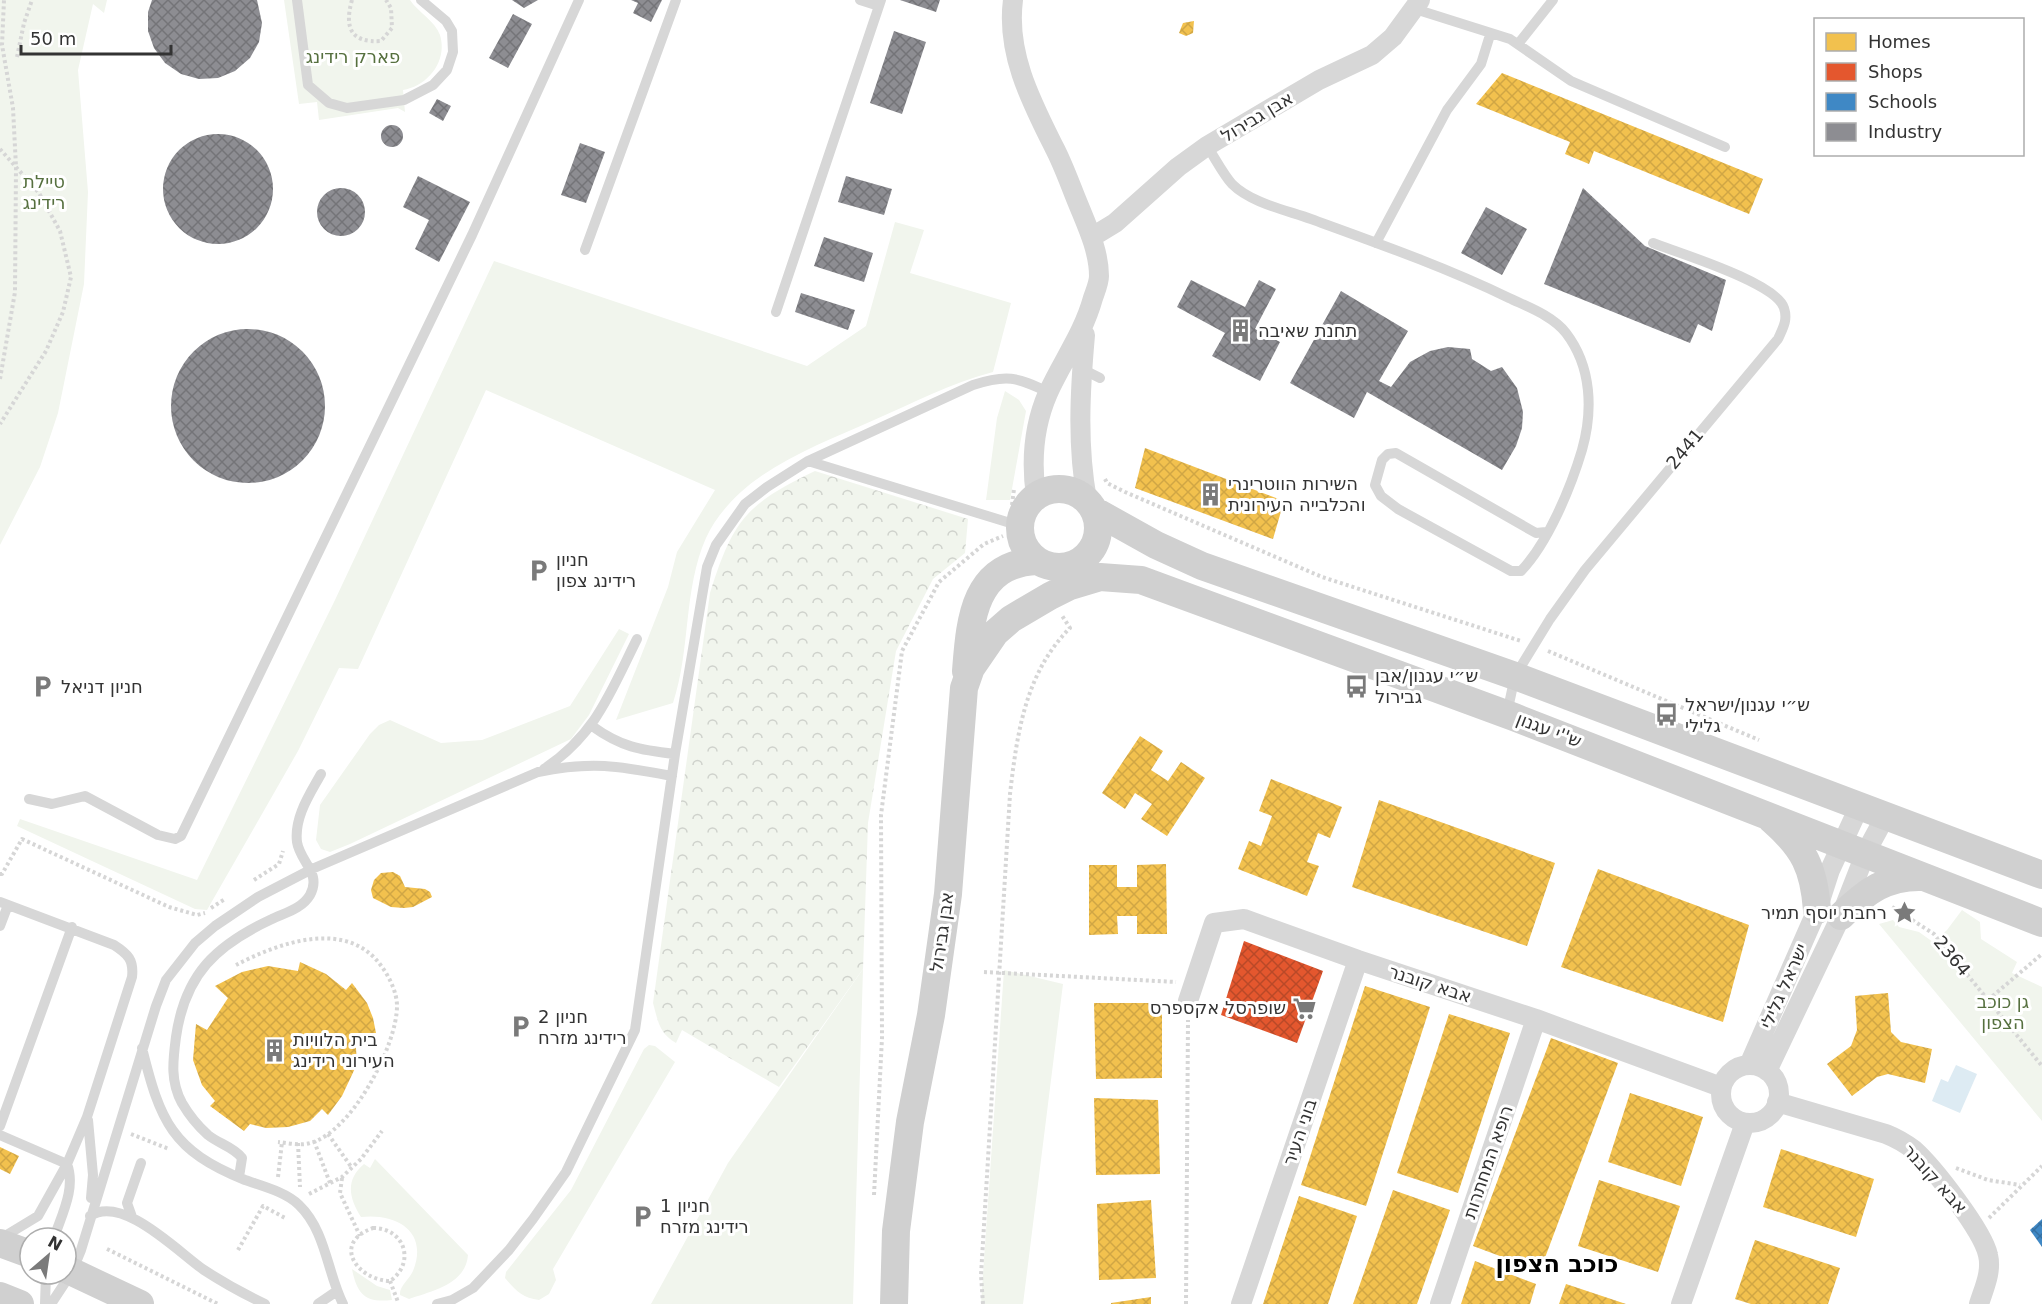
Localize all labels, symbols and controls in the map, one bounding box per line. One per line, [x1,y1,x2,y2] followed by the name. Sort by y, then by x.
[21,18,171,56] scale bar
[1814,18,2024,156] legend
[30,28,76,49] text: 50 m
[1868,31,1931,52] text: Homes
[306,46,400,67] park label: פארק רידינג
[1868,61,1923,82] text: Shops
[1217,87,1297,146] street label: אבן גבירול
[1868,91,1937,112] text: Schools
[1868,121,1942,142] text: Industry
[23,171,65,213] park label: טיילת רידינג
[1227,318,1253,344] building icon: תחנת שאיבה
[1258,320,1357,341] place label: תחנת שאיבה
[1662,424,1707,473] street label: 2441
[1228,473,1366,515] place label: השירות הווטרינרי והכלבייה העירונית
[1197,481,1223,507] building icon: השירות הווטרינרי והכלבייה העירונית
[556,549,636,591] place label: חניון רידינג צפון
[525,557,551,583] parking icon: חניון רידינג צפון
[1375,665,1478,707] place label: ש״י עגנון/אבן גבירול
[1344,673,1370,699] bus stop icon: ש״י עגנון/אבן גבירול
[30,674,56,700] parking icon: חניון דניאל
[61,676,143,697] place label: חניון דניאל
[1685,694,1810,736] place label: ש״י עגנון/ישראל גלילי
[1654,702,1680,728] bus stop icon: ש״י עגנון/ישראל גלילי
[1514,708,1585,752] street label: ש''י עגנון
[926,891,957,973] street label: אבן גבירול
[1892,900,1918,926] place icon: רחבת יוסף תמיר
[1761,902,1887,923] place label: רחבת יוסף תמיר
[1930,931,1975,980] street label: 2364
[1755,940,1812,1032] street label: ישראל גלילי
[1386,960,1474,1007] street label: אבא קובנר
[1977,991,2029,1033] park label: גן כוכב הצפון
[1291,995,1317,1021] supermarket icon: שופרסל אקספרס
[1150,997,1286,1018] place label: שופרסל אקספרס
[538,1006,627,1048] place label: 2 חניון רידינג מזרח
[507,1014,533,1040] parking icon: 2 חניון רידינג מזרח
[293,1029,395,1071] place label: בית הלוויות העירוני רידינג
[262,1037,288,1063] building icon: בית הלוויות העירוני רידינג
[1278,1096,1321,1168] street label: בוני העיר
[1458,1102,1517,1221] street label: רופא המחתרות
[1899,1140,1972,1218] street label: אבא קובנר
[660,1195,749,1237] place label: 1 חניון רידינג מזרח
[629,1203,655,1229] parking icon: 1 חניון רידינג מזרח
[18,1226,78,1286] north arrow
[45,1232,65,1255] text: N
[1496,1250,1618,1278] district label: כוכב הצפון

